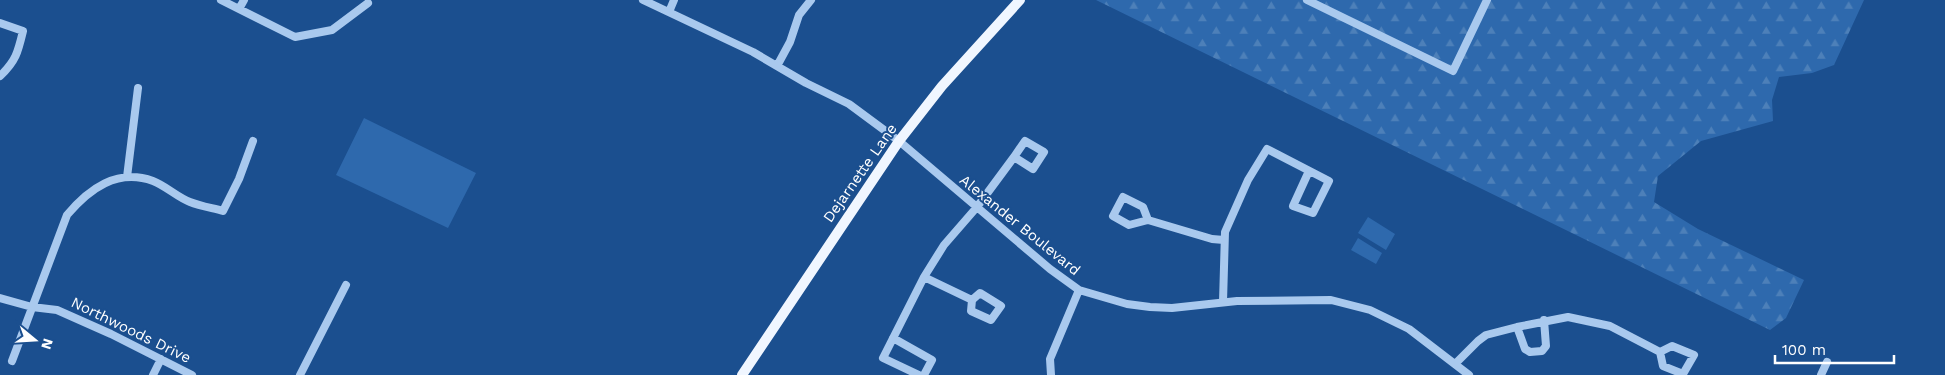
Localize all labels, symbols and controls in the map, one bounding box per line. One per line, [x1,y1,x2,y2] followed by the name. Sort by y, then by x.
[819,120,901,226] street label: Dejarnette Lane
[956,171,1084,279] street label: Alexander Boulevard
[68,293,194,367] street label: Northwoods Drive
[10,315,60,365] north arrow
[1775,332,1894,364] scale bar
[38,337,57,351] text: N
[1782,341,1826,359] text: 100 m

